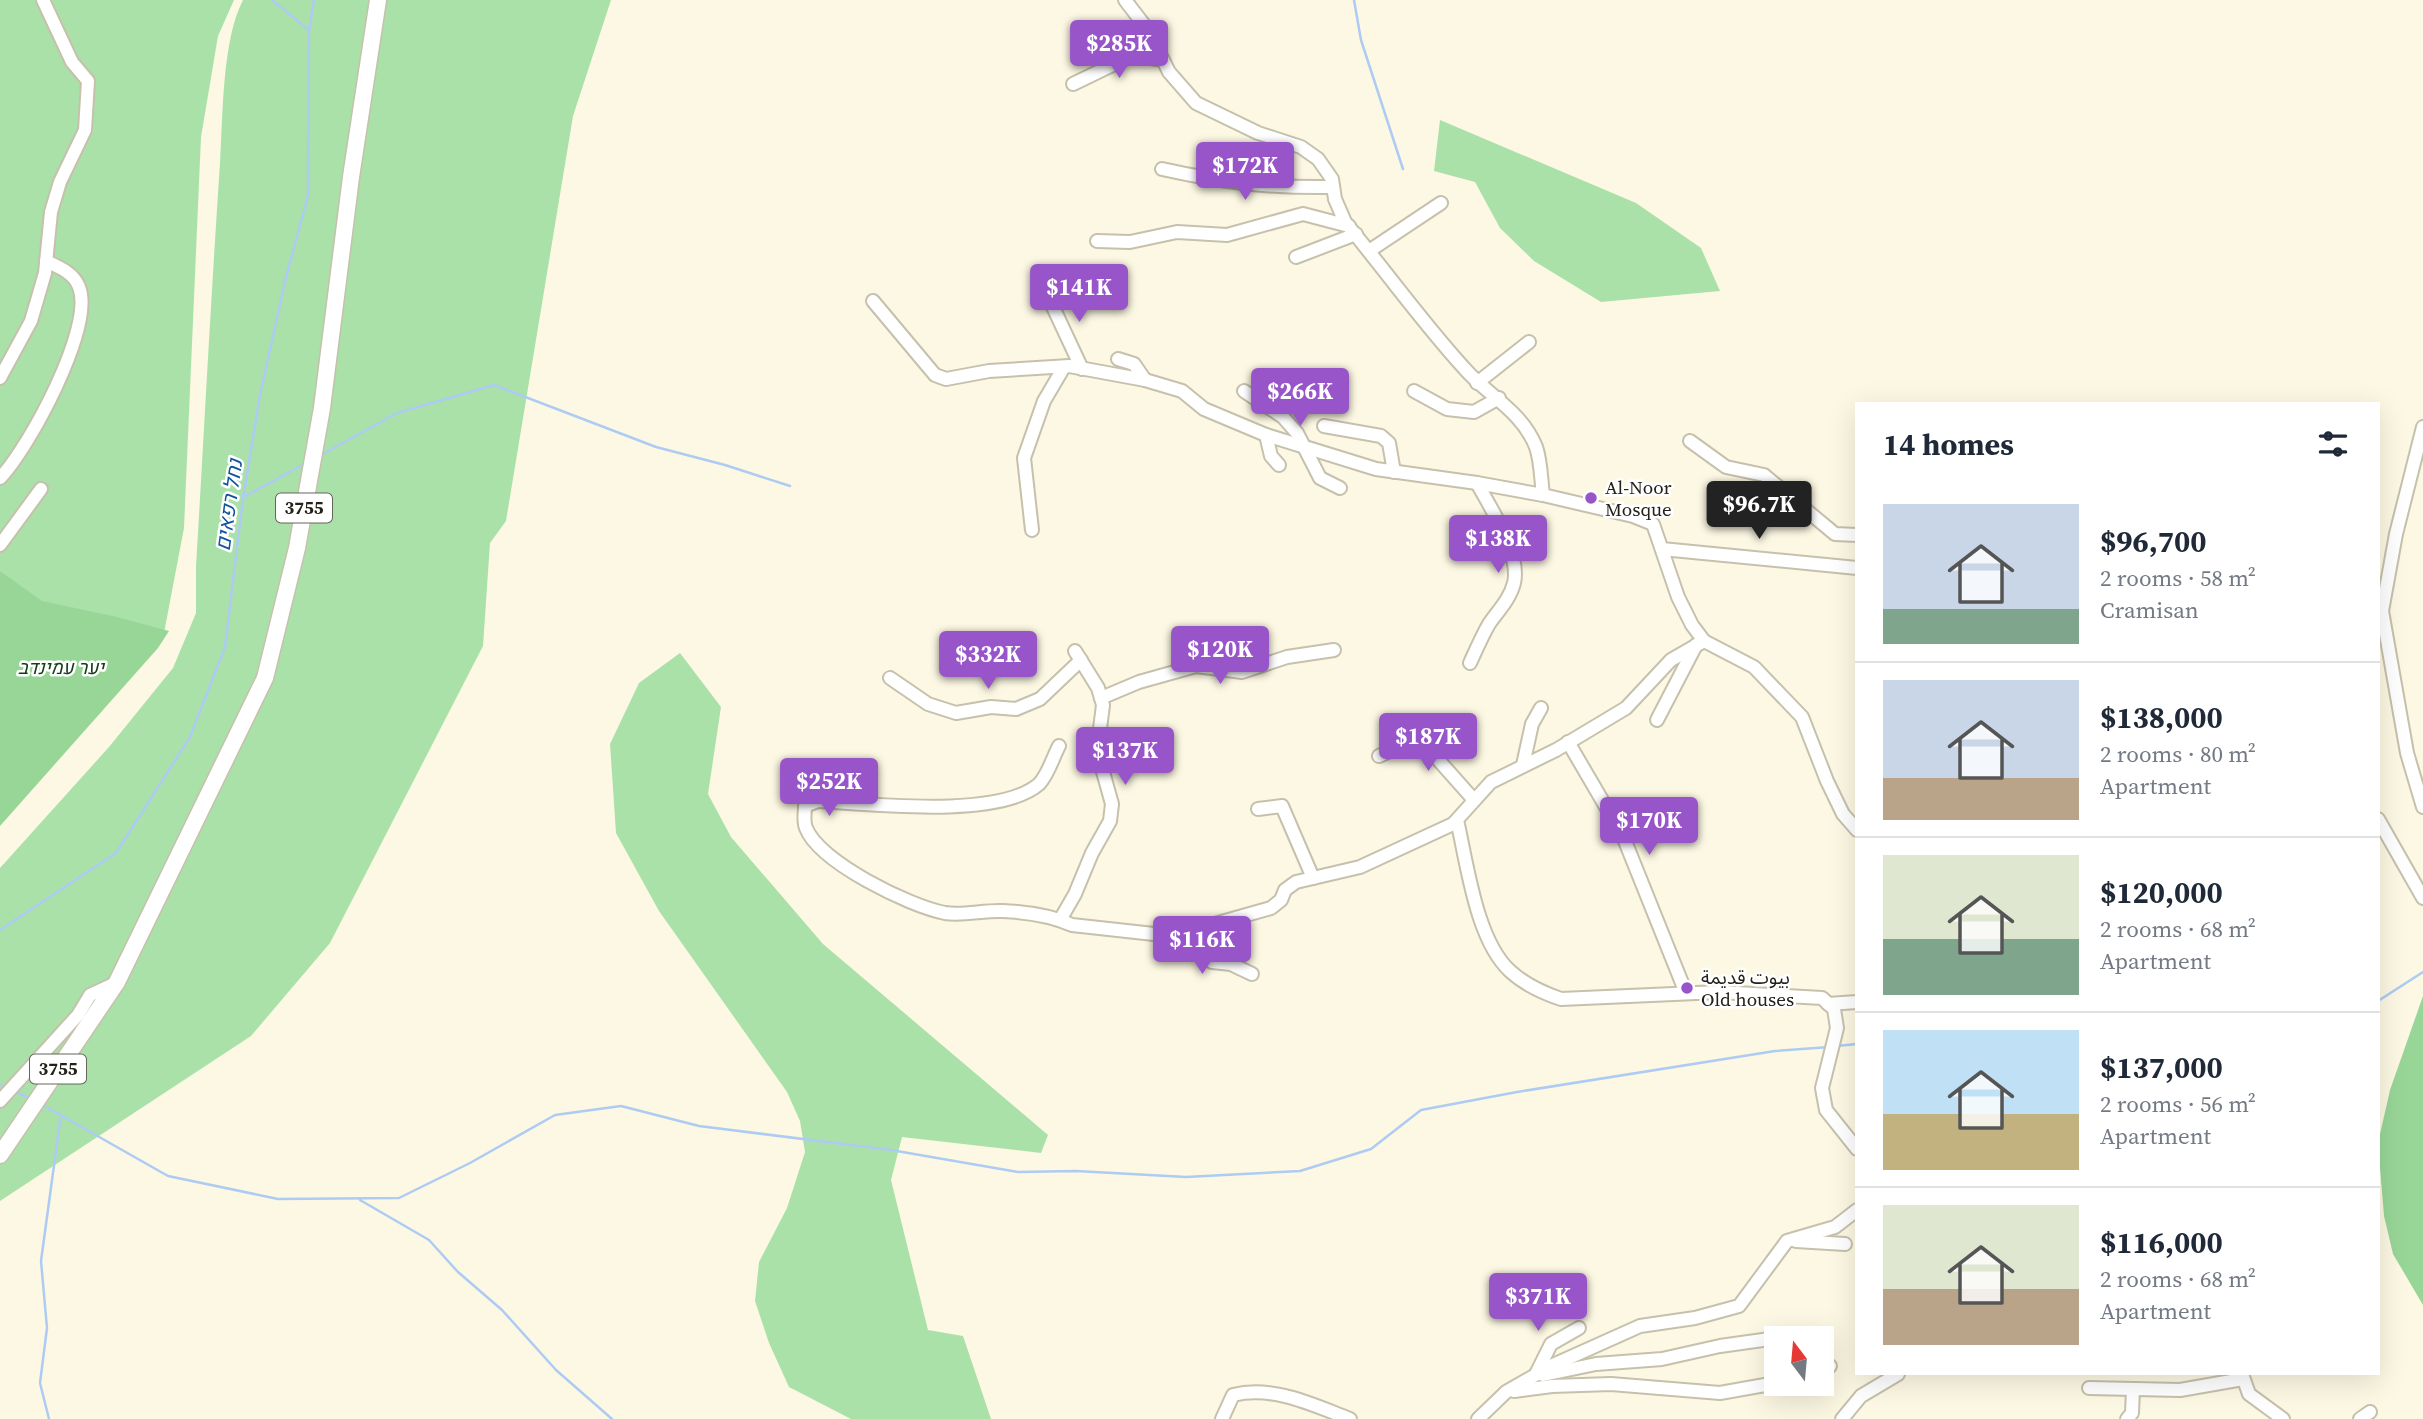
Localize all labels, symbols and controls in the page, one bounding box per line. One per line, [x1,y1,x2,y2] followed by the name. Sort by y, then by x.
[1070,20,1168,80] pin: $285K
[1086,27,1152,59] text: $285K
[1196,142,1294,202] pin: $172K
[1212,149,1278,181] text: $172K
[1030,264,1128,324] pin: $141K
[1046,271,1112,303] text: $141K
[1251,368,1349,428] pin: $266K
[1267,375,1333,407] text: $266K
[1883,424,2014,465] text: 14 homes
[2314,425,2352,463] icon: filters
[208,456,250,553] water label: נחל רפאים
[1605,474,1672,522] place label: Al-Noor Mosque
[1702,482,1816,541] pin: $96.7K
[1723,488,1795,520] text: $96.7K
[1583,490,1599,506] marker: Al-Noor Mosque
[276,494,332,522] road number: 3755
[1449,516,1547,575] pin: $138K
[2100,521,2207,562] text: $96,700
[1465,522,1531,554] text: $138K
[1939,532,2023,616] icon: home
[2100,562,2256,594] text: 2 rooms · 58 m²
[2100,594,2199,626] text: Cramisan
[1171,626,1269,686] pin: $120K
[939,632,1037,691] pin: $332K
[1187,633,1253,665] text: $120K
[955,638,1021,670] text: $332K
[18,654,105,680] park label: יער עמינדב
[2100,697,2223,738] text: $138,000
[1939,708,2023,792] icon: home
[1379,714,1477,773] pin: $187K
[1395,720,1461,752] text: $187K
[1076,728,1174,787] pin: $137K
[1092,734,1158,766] text: $137K
[2100,738,2256,770] text: 2 rooms · 80 m²
[780,758,878,818] pin: $252K
[796,765,862,797] text: $252K
[2100,770,2211,802] text: Apartment
[1600,798,1698,857] pin: $170K
[1616,804,1682,836] text: $170K
[2100,872,2223,913] text: $120,000
[1939,883,2023,967] icon: home
[2100,913,2256,945] text: 2 rooms · 68 m²
[1153,916,1251,976] pin: $116K
[1169,923,1235,955] text: $116K
[2100,945,2211,977] text: Apartment
[1701,964,1794,1012] place label: بيوت قديمة Old houses
[1679,980,1695,996] marker: بيوت قديمة Old houses
[2100,1047,2223,1088] text: $137,000
[30,1054,86,1084] road number: 3755
[1939,1058,2023,1142] icon: home
[2100,1088,2256,1120] text: 2 rooms · 56 m²
[2100,1120,2211,1152] text: Apartment
[2100,1222,2223,1263] text: $116,000
[1939,1233,2023,1317] icon: home
[2100,1263,2256,1295] text: 2 rooms · 68 m²
[1489,1274,1587,1333] pin: $371K
[1505,1280,1571,1312] text: $371K
[2100,1295,2211,1327] text: Apartment
[1764,1326,1834,1396] north arrow
[1764,1326,1834,1396] map controls

